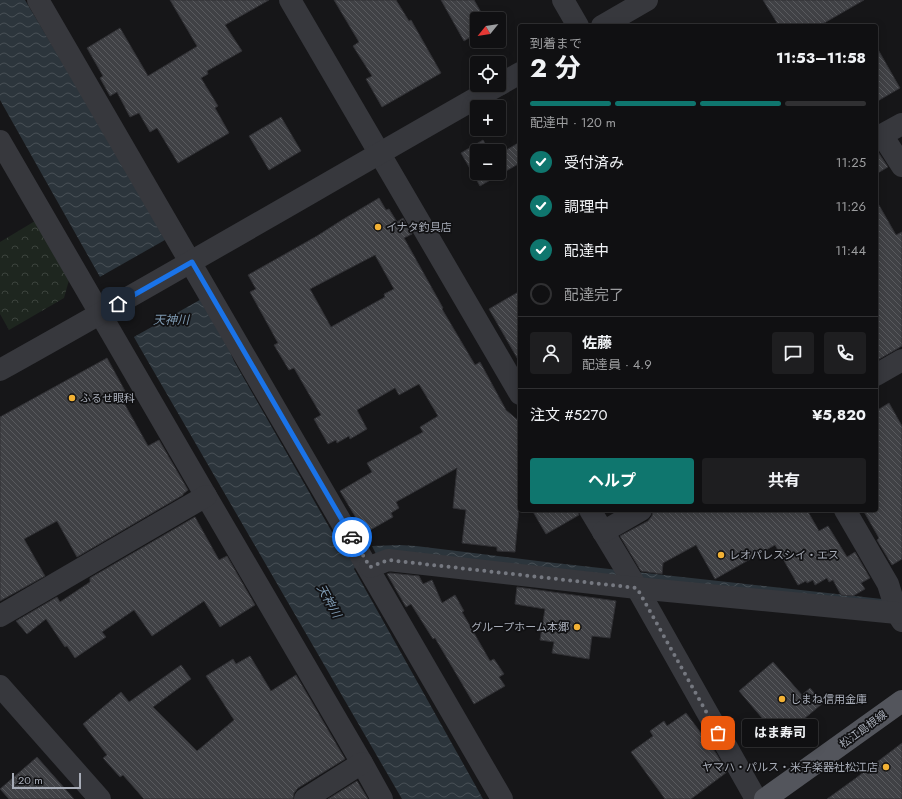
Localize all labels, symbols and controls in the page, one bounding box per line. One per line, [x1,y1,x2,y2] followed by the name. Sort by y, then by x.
[470,12,506,48] north arrow
[470,12,506,180] map controls
[530,34,582,53] text: 到着まで
[776,47,866,69] text: 11:53–11:58
[530,49,581,87] text: 2 分
[470,56,506,92] button: locate
[470,100,506,136] button: +
[530,113,616,132] text: 配達中 · 120 m
[470,144,506,180] button: −
[530,151,552,173] icon: check
[564,152,624,174] text: 受付済み
[836,153,866,172] text: 11:25
[530,195,552,217] icon: check
[564,196,609,218] text: 調理中
[836,197,866,216] text: 11:26
[386,219,452,235] place label: イナタ釣具店
[373,222,383,232] marker: イナタ釣具店
[530,239,552,261] icon: check
[564,240,609,262] text: 配達中
[835,241,866,260] text: 11:44
[564,284,624,306] text: 配達完了
[101,287,135,321] pin
[107,293,129,315] icon: home
[153,311,191,329] water label: 天神川
[530,332,572,374] button: person
[582,332,612,354] text: 佐藤
[772,332,814,374] button: chat
[824,332,866,374] button: phone
[582,355,652,374] text: 配達員 · 4.9
[80,390,135,406] place label: ふるせ眼科
[67,393,77,403] marker: ふるせ眼科
[530,404,607,426] text: 注文 #5270
[812,404,866,426] text: ¥5,820
[530,458,694,504] button: ヘルプ
[702,458,866,504] button: 共有
[332,517,372,557] courier
[341,526,363,548] icon: car
[729,547,839,563] place label: レオパレスシイ・エス
[716,550,726,560] marker: レオパレスシイ・エス
[312,581,347,623] water label: 天神川
[471,619,569,635] place label: グループホーム本郷
[572,622,582,632] marker: グループホーム本郷
[790,691,867,707] place label: しまね信用金庫
[777,694,787,704] marker: しまね信用金庫
[836,706,890,752] street label: 松江島根線
[701,716,735,750] pin
[742,719,818,747] callout: はま寿司
[707,722,729,744] icon: bag
[754,723,806,742] text: はま寿司
[702,759,878,775] place label: ヤマハ・パルス・米子楽器社松江店
[881,762,891,772] marker: ヤマハ・パルス・米子楽器社松江店
[12,771,81,790] scale bar
[18,772,43,788] text: 20 m

